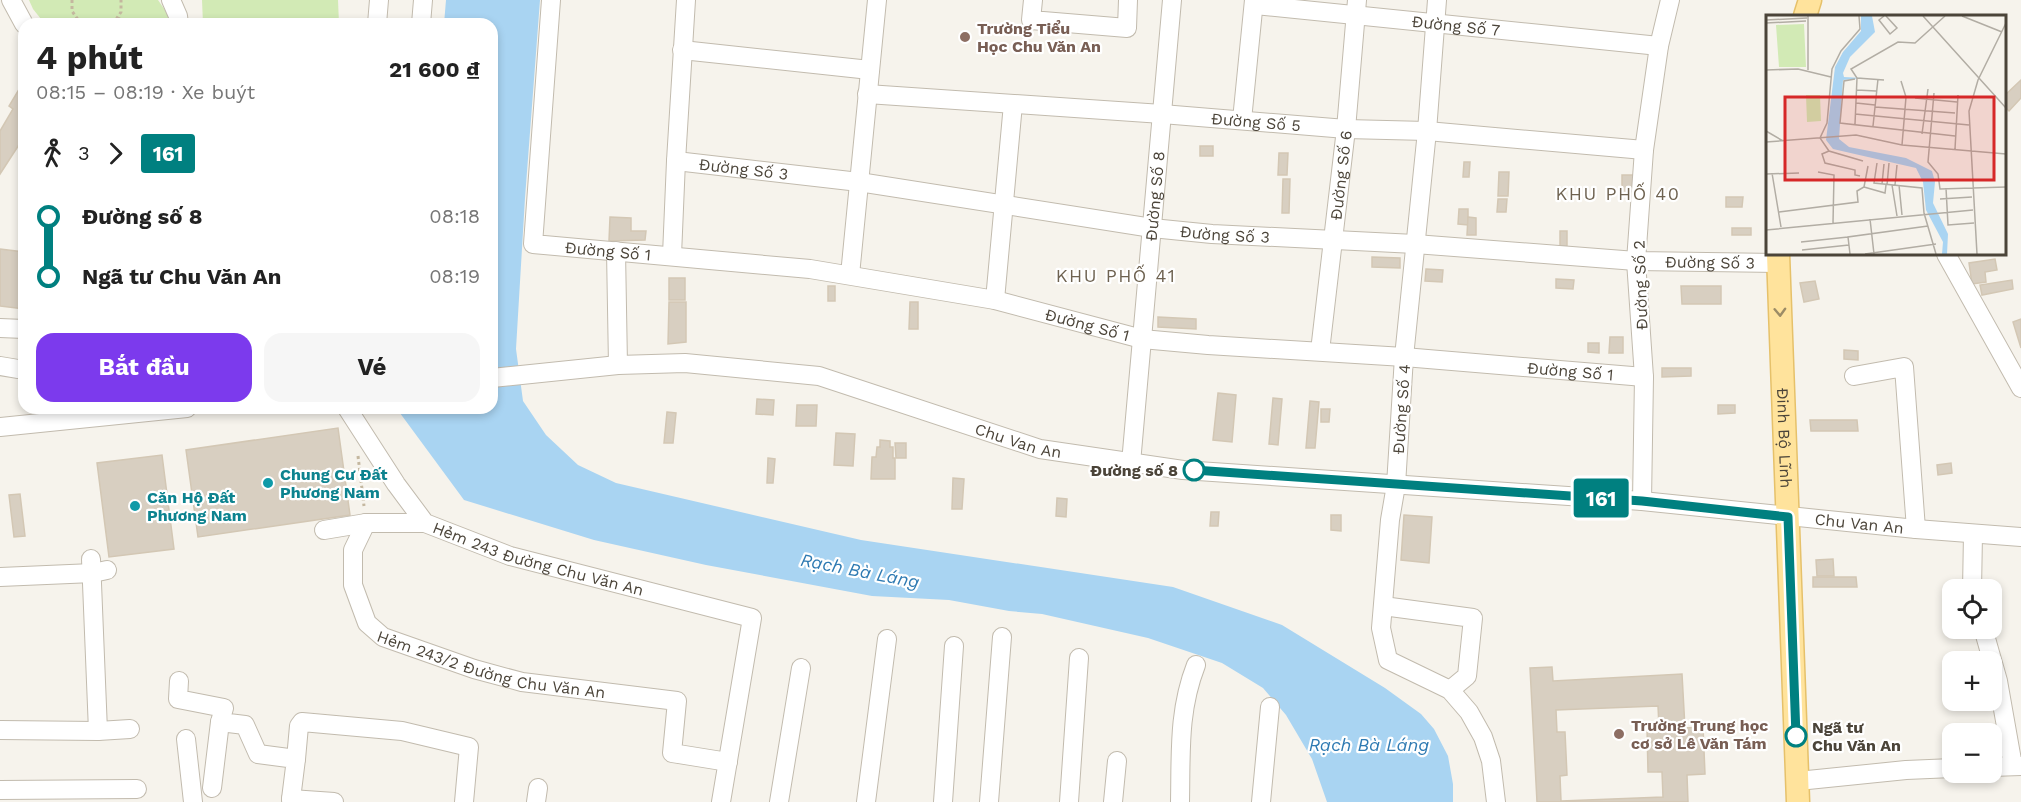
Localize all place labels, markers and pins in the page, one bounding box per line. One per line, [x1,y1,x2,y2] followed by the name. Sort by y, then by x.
[977,19,1101,56] place label: Trường Tiểu Học Chu Văn An
[958,30,972,44] marker: Trường Tiểu Học Chu Văn An
[1183,459,1205,481] marker: Đường số 8
[1090,461,1178,480] place label: Đường số 8
[280,465,387,502] place label: Chung Cư Đất Phương Nam
[261,476,275,490] marker: Chung Cư Đất Phương Nam
[147,488,247,525] place label: Căn Hộ Đất Phương Nam
[128,499,142,513] marker: Căn Hộ Đất Phương Nam
[1631,716,1768,753] place label: Trường Trung học cơ sở Lê Văn Tám
[1812,718,1901,755] place label: Ngã tư Chu Văn An
[1785,725,1807,747] marker: Ngã tư Chu Văn An
[1612,727,1626,741] marker: Trường Trung học cơ sở Lê Văn Tám

